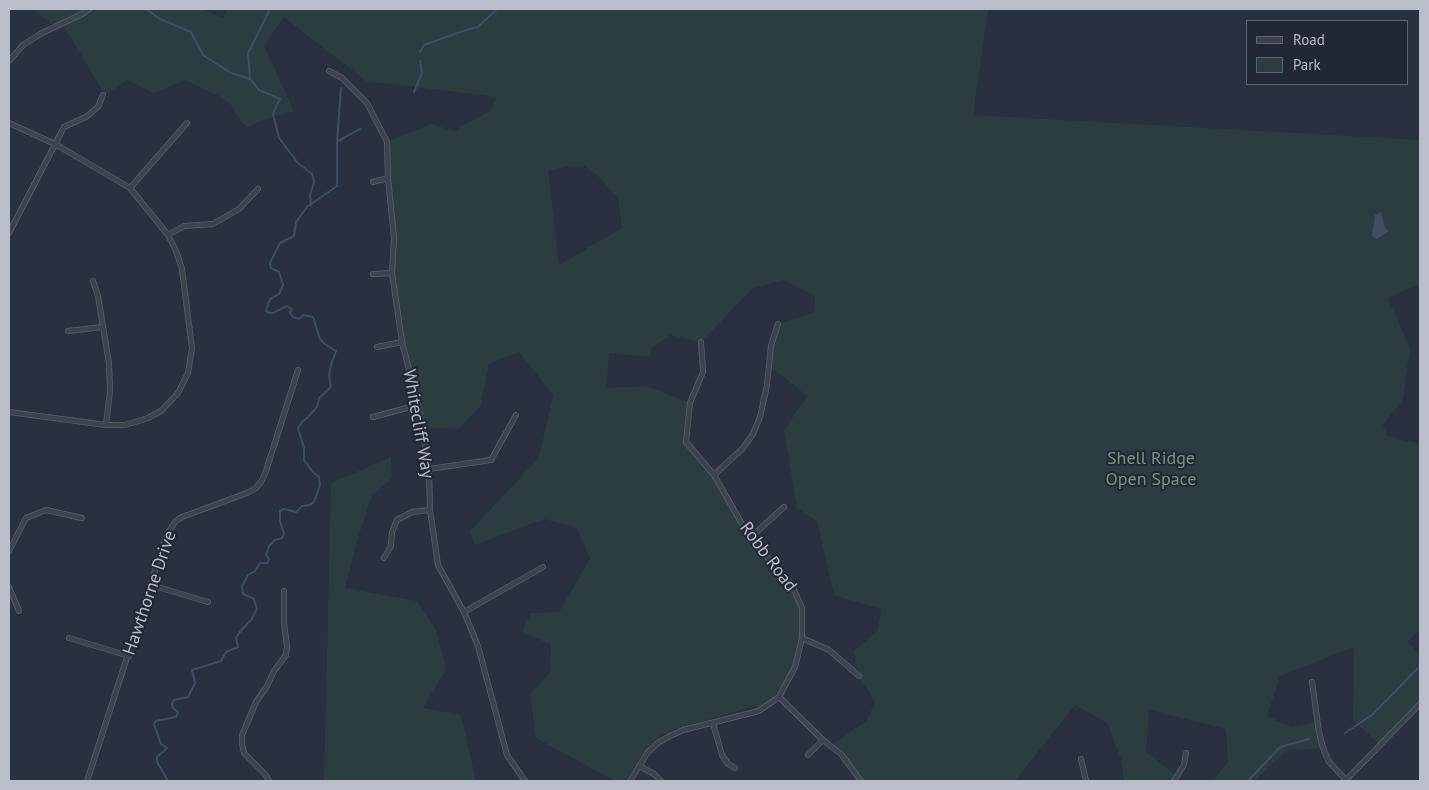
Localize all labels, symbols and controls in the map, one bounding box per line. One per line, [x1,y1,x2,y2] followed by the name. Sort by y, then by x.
[1246,20,1409,85] legend
[1293,30,1325,49] text: Road
[1293,55,1321,74] text: Park
[398,368,438,480] street label: Whitecliff Way
[1106,448,1196,490] park label: Shell Ridge Open Space
[735,518,801,596] street label: Robb Road
[119,528,181,658] street label: Hawthorne Drive

